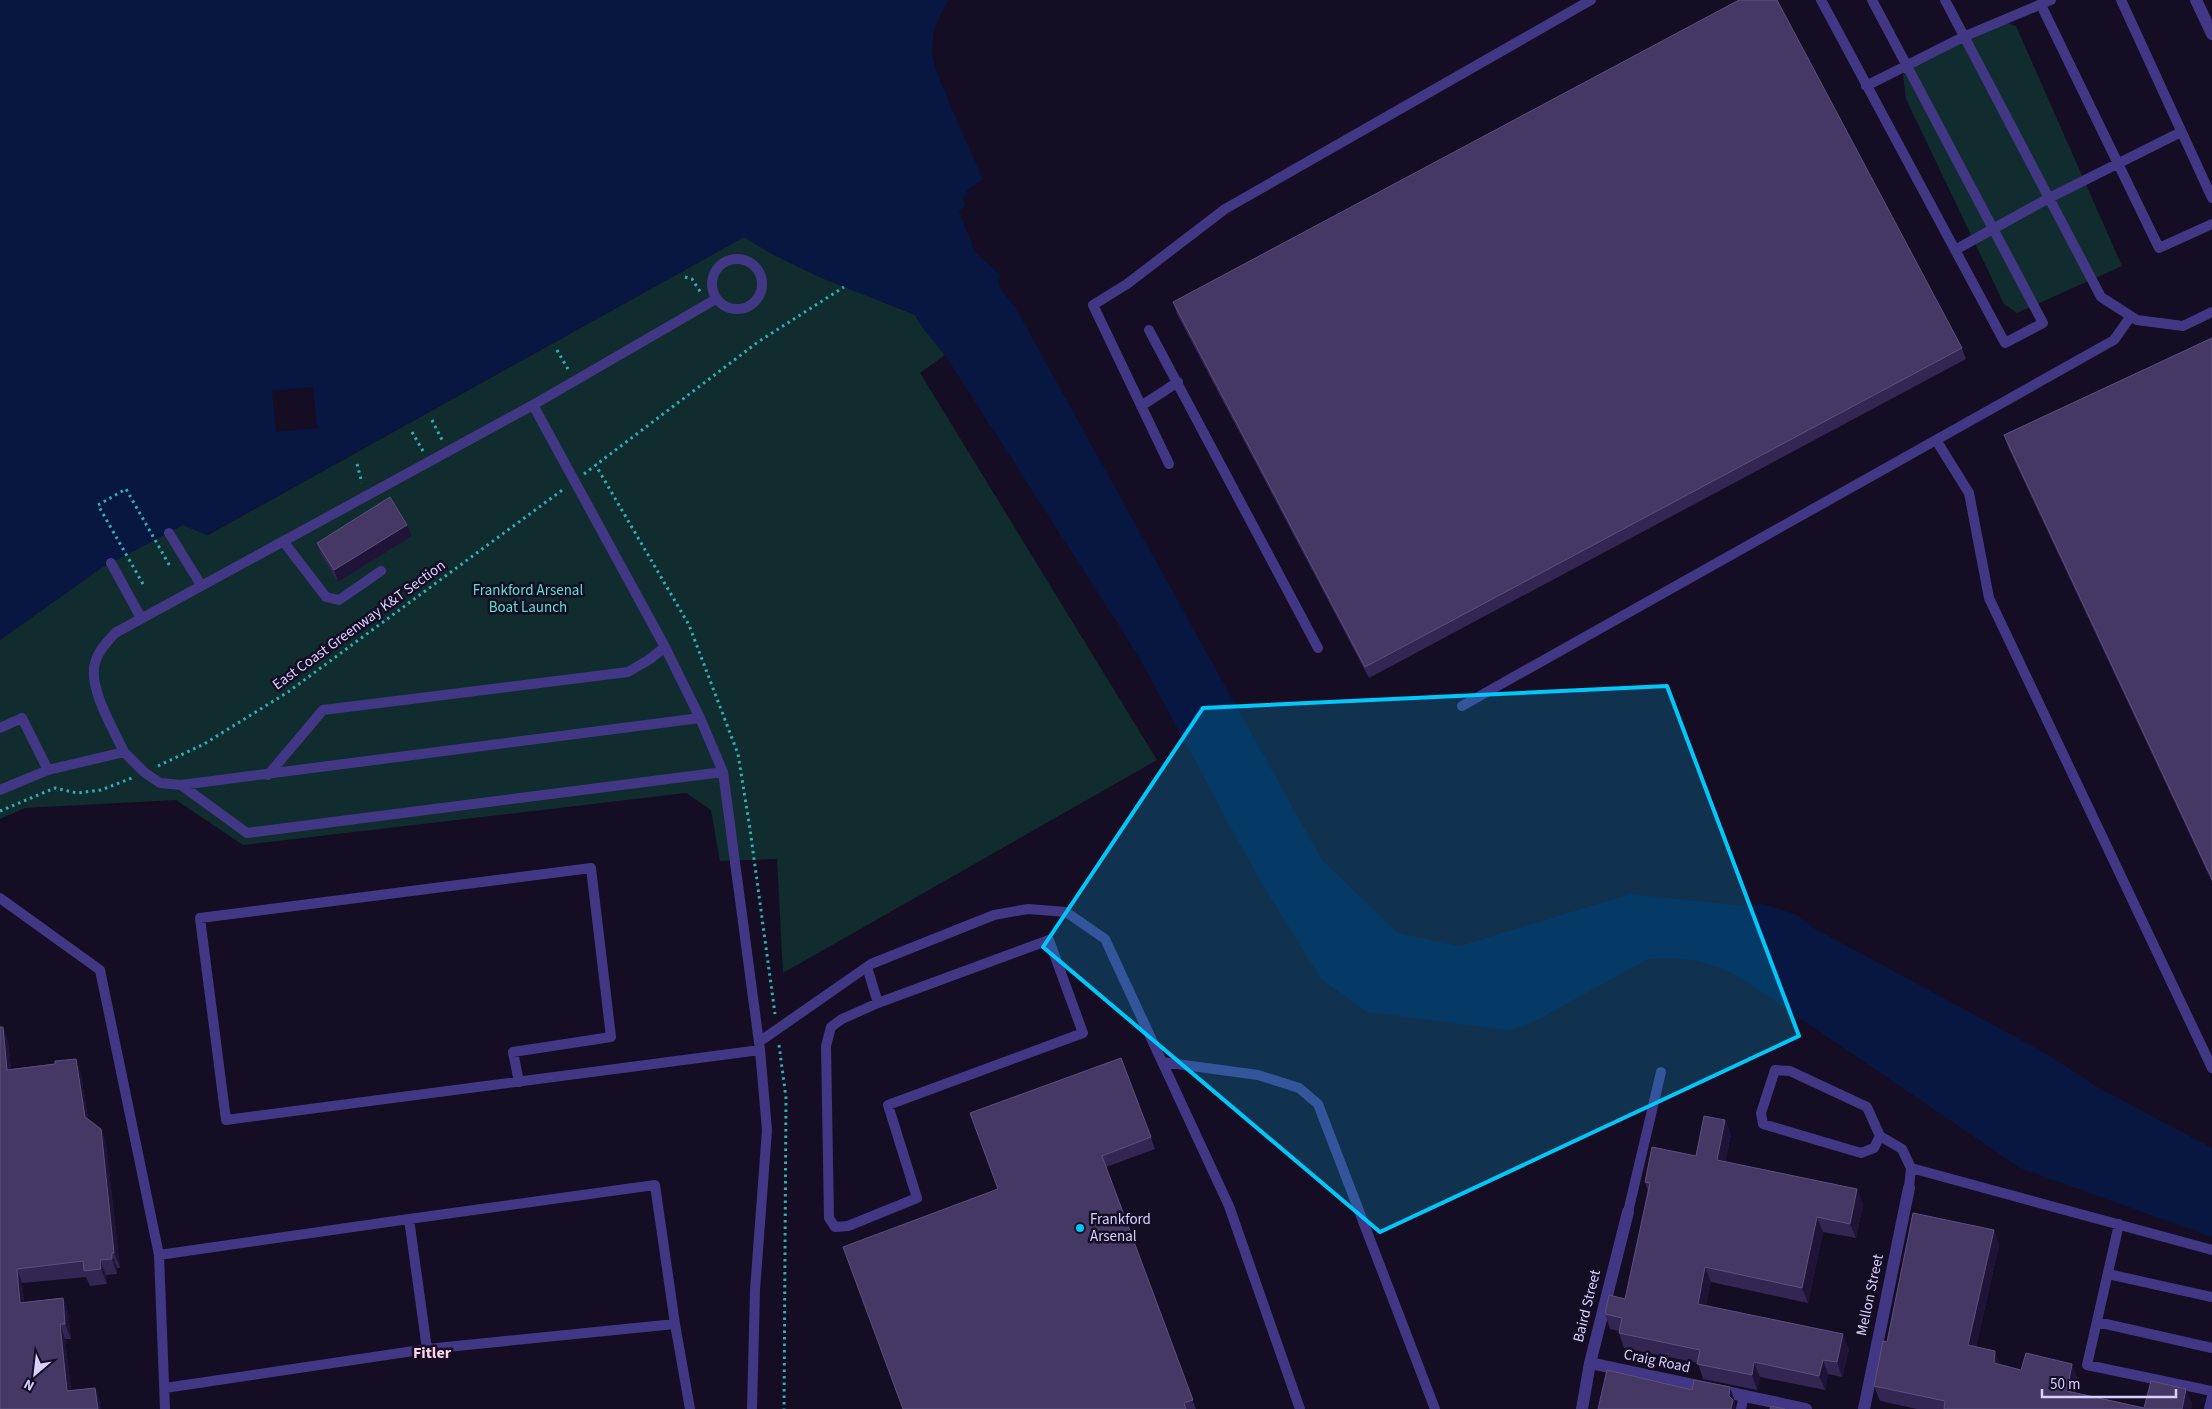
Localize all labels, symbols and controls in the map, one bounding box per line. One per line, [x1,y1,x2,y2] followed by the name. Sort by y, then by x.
[268,555,450,695] street label: East Coast Greenway K&T Section
[473,580,583,618] park label: Frankford Arsenal Boat Launch
[1090,1209,1151,1247] place label: Frankford Arsenal
[1074,1222,1086,1234] marker: Frankford Arsenal
[1851,1252,1889,1338] street label: Mellon Street
[1568,1268,1606,1344] street label: Baird Street
[413,1342,452,1364] district label: Fitler
[1622,1344,1692,1378] street label: Craig Road
[10,1349,60,1399] north arrow
[2042,1366,2176,1398] scale bar
[21,1374,38,1396] text: N
[2050,1374,2080,1395] text: 50 m

